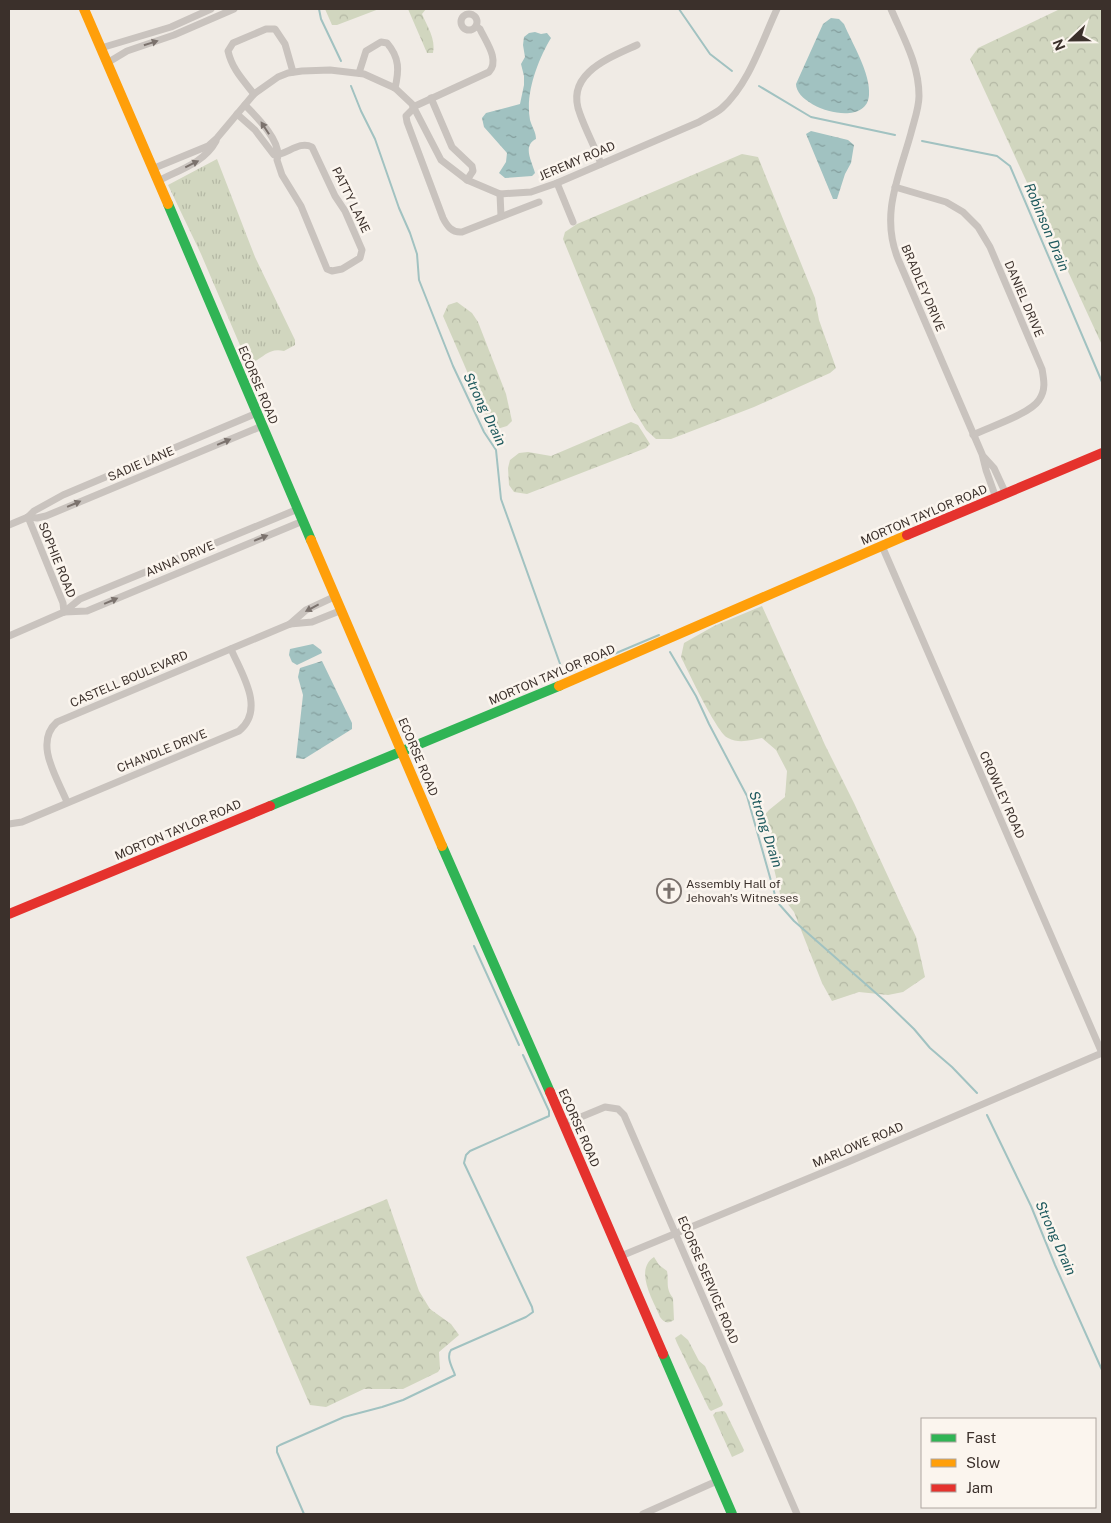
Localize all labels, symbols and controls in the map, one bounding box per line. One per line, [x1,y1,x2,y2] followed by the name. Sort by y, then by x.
[1046,15,1096,65] north arrow
[1049,37,1068,53] text: N
[143,39,158,47] one-way arrow
[261,121,270,135] one-way arrow
[537,139,617,183] street label: JEREMY ROAD
[184,160,199,168] one-way arrow
[329,165,373,235] street label: PATTY LANE
[1021,180,1073,274] water label: Robinson Drain
[898,242,948,334] street label: BRADLEY DRIVE
[1002,259,1046,339] street label: DANIEL DRIVE
[235,344,281,426] street label: ECORSE ROAD
[460,370,510,448] water label: Strong Drain
[217,437,231,445] one-way arrow
[106,444,176,484] street label: SADIE LANE
[859,482,989,548] street label: MORTON TAYLOR ROAD
[67,500,82,508] one-way arrow
[35,520,79,600] street label: SOPHIE ROAD
[254,534,268,542] one-way arrow
[143,538,217,580] street label: ANNA DRIVE
[104,596,118,604] one-way arrow
[304,604,319,612] one-way arrow
[487,642,617,708] street label: MORTON TAYLOR ROAD
[68,648,190,710] street label: CASTELL BOULEVARD
[395,716,441,798] street label: ECORSE ROAD
[115,727,209,775] street label: CHANDLE DRIVE
[976,749,1028,841] street label: CROWLEY ROAD
[746,789,786,870] water label: Strong Drain
[113,797,243,863] street label: MORTON TAYLOR ROAD
[686,877,798,905] place label: Assembly Hall of Jehovah's Witnesses
[656,878,682,904] church icon: Assembly Hall of Jehovah's Witnesses
[556,1087,602,1169] street label: ECORSE ROAD
[810,1119,906,1171] street label: MARLOWE ROAD
[1032,1198,1080,1278] water label: Strong Drain
[675,1214,741,1346] street label: ECORSE SERVICE ROAD
[921,1418,1096,1508] legend
[966,1429,996,1446] text: Fast
[966,1454,1001,1471] text: Slow
[966,1479,993,1496] text: Jam

